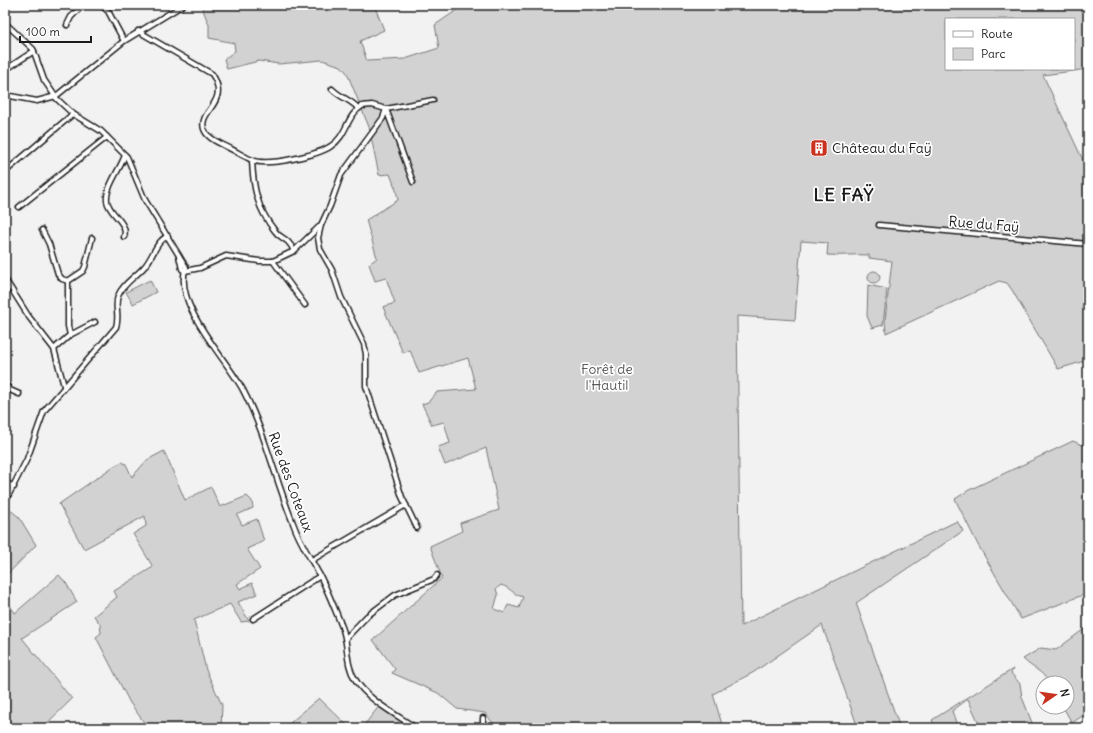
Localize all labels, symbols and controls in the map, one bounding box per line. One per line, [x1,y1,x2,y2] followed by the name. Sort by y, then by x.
[20,18,91,44] scale bar
[945,18,1075,70] legend
[26,24,60,39] text: 100 m
[981,26,1013,41] text: Route
[981,46,1006,61] text: Parc
[809,138,829,158] building icon: Château du Faÿ
[832,139,932,157] place label: Château du Faÿ
[814,183,874,206] district label: LE FAŸ
[948,212,1020,236] street label: Rue du Faÿ
[581,360,633,394] park label: Forêt de l'Hautil
[265,430,317,535] street label: Rue des Coteaux
[1035,675,1075,715] north arrow
[1057,687,1072,698] text: N

